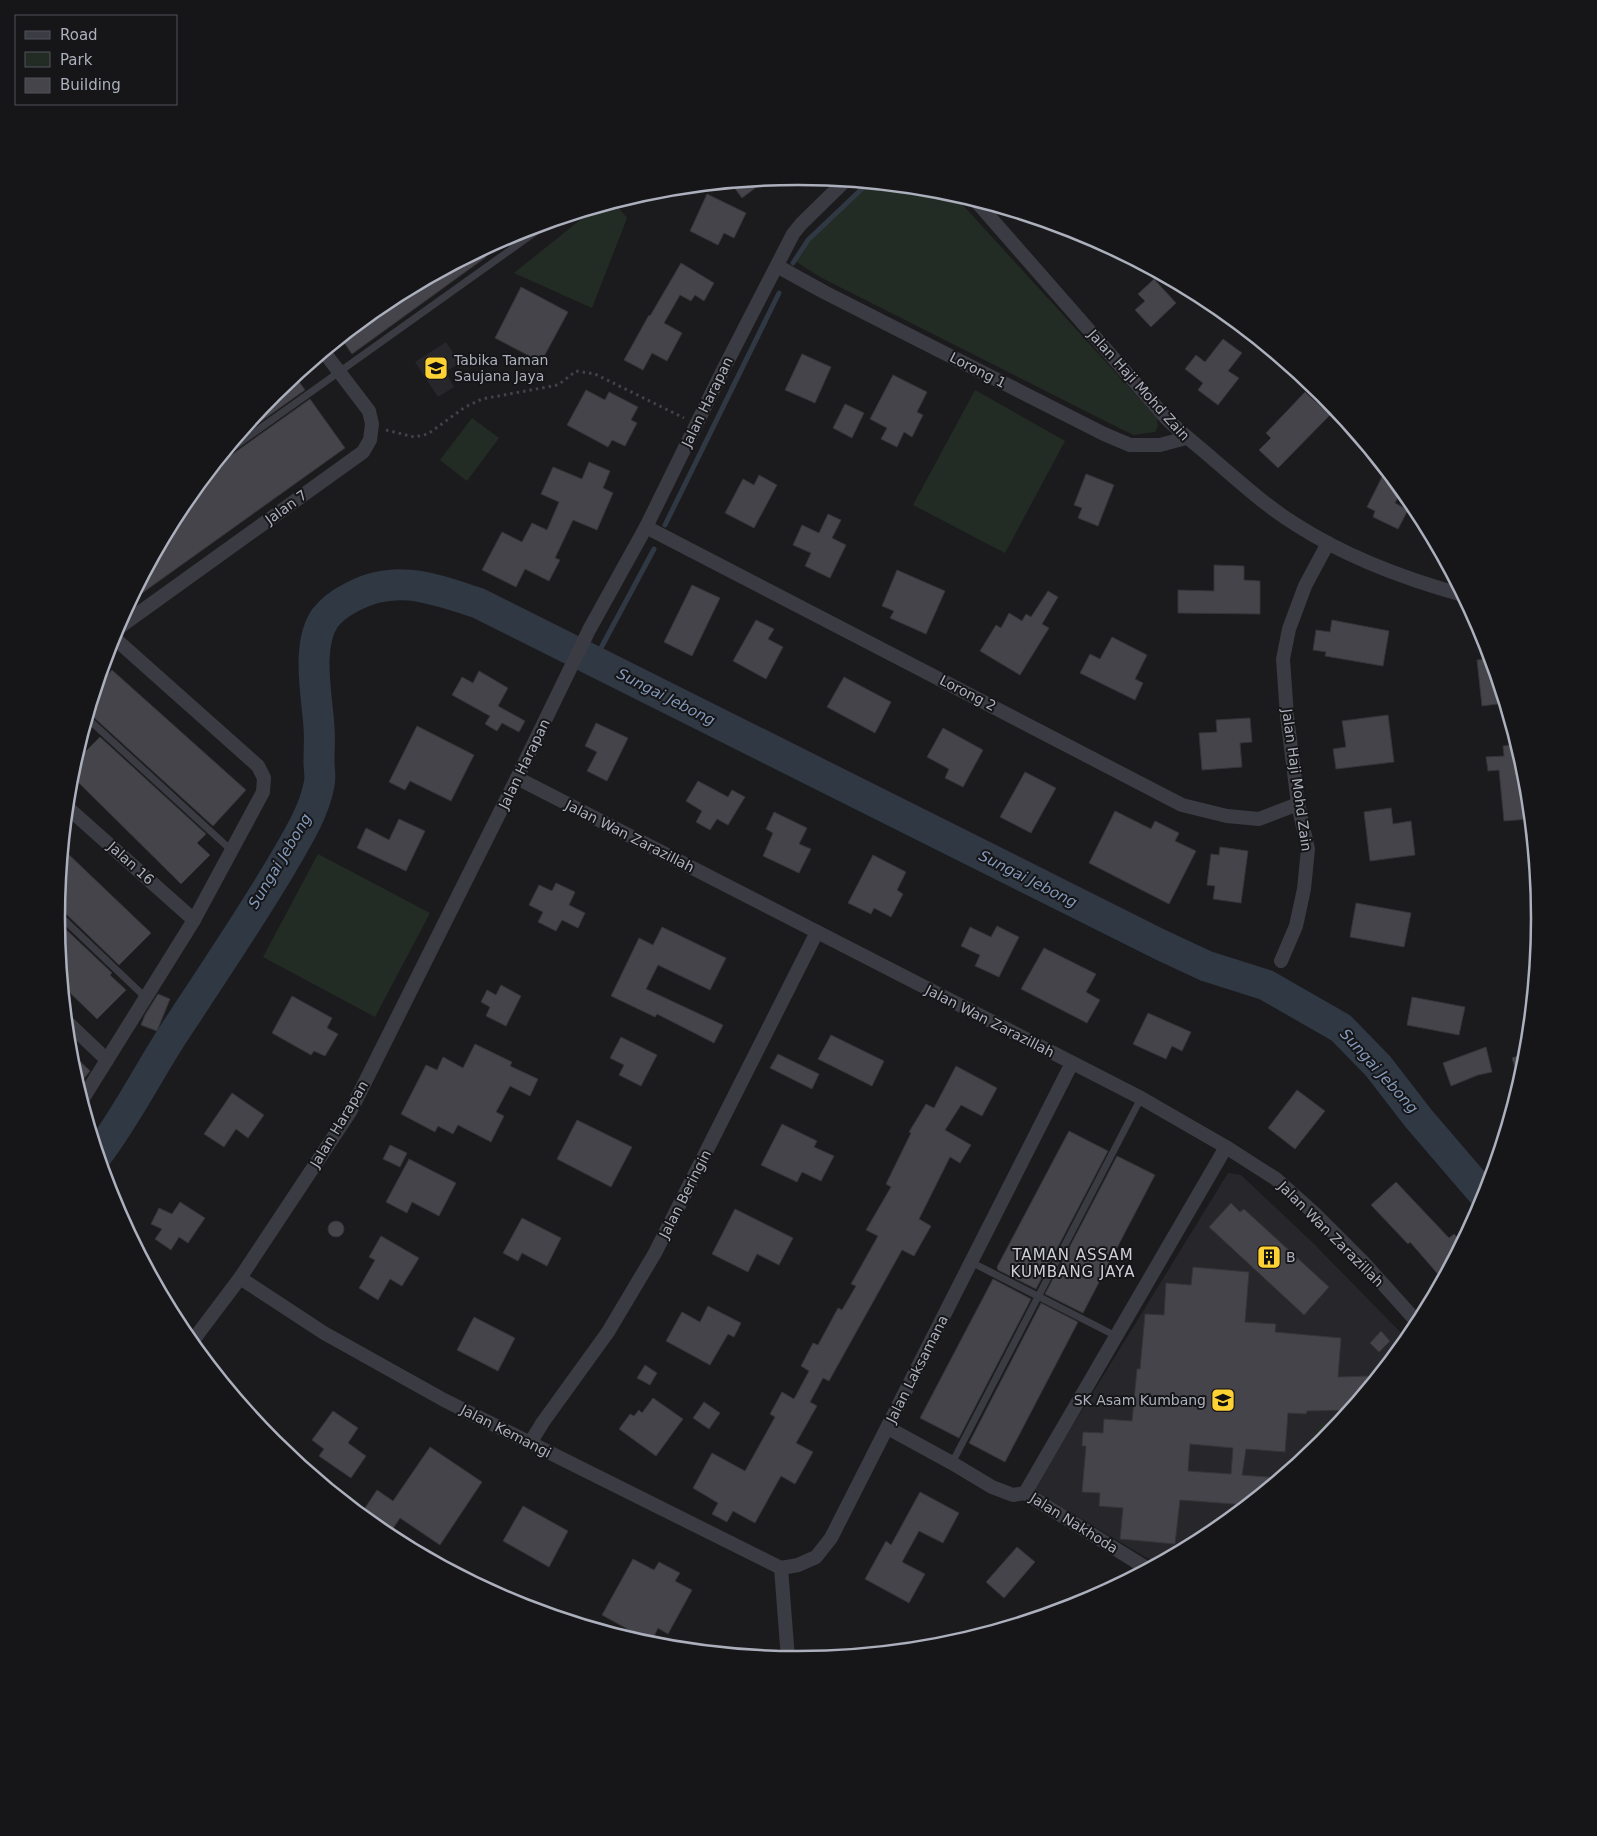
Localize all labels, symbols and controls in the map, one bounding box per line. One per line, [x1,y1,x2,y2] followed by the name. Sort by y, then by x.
[15,15,178,105] legend
[60,26,98,44] text: Road
[60,51,93,69] text: Park
[60,76,121,94] text: Building
[1084,326,1193,444] street label: Jalan Haji Mohd Zain
[947,349,1009,391] street label: Lorong 1
[453,352,548,384] place label: Tabika Taman Saujana Jaya
[678,354,736,451] street label: Jalan Harapan
[423,355,449,381] school or university icon: Tabika Taman Saujana Jaya
[261,487,310,528] street label: Jalan 7
[614,665,718,729] water label: Sungai Jebong
[937,672,999,714] street label: Lorong 2
[1279,707,1315,852] street label: Jalan Haji Mohd Zain
[495,716,553,813] street label: Jalan Harapan
[562,796,697,875] street label: Jalan Wan Zarazillah
[245,810,315,912] water label: Sungai Jebong
[104,838,157,888] street label: Jalan 16
[976,847,1080,911] water label: Sungai Jebong
[922,981,1057,1060] street label: Jalan Wan Zarazillah
[1336,1025,1422,1117] water label: Sungai Jebong
[306,1078,371,1171] street label: Jalan Harapan
[655,1147,714,1242] street label: Jalan Beringin
[1274,1177,1387,1290] street label: Jalan Wan Zarazillah
[1256,1244,1282,1270] building icon: B
[1010,1246,1136,1281] district label: TAMAN ASSAM KUMBANG JAYA
[1286,1249,1296,1265] place label: B
[883,1313,951,1426] street label: Jalan Laksamana
[1210,1387,1236,1413] school or university icon: SK Asam Kumbang
[1074,1392,1206,1408] place label: SK Asam Kumbang
[457,1401,554,1461] street label: Jalan Kemangi
[1026,1489,1121,1556] street label: Jalan Nakhoda

